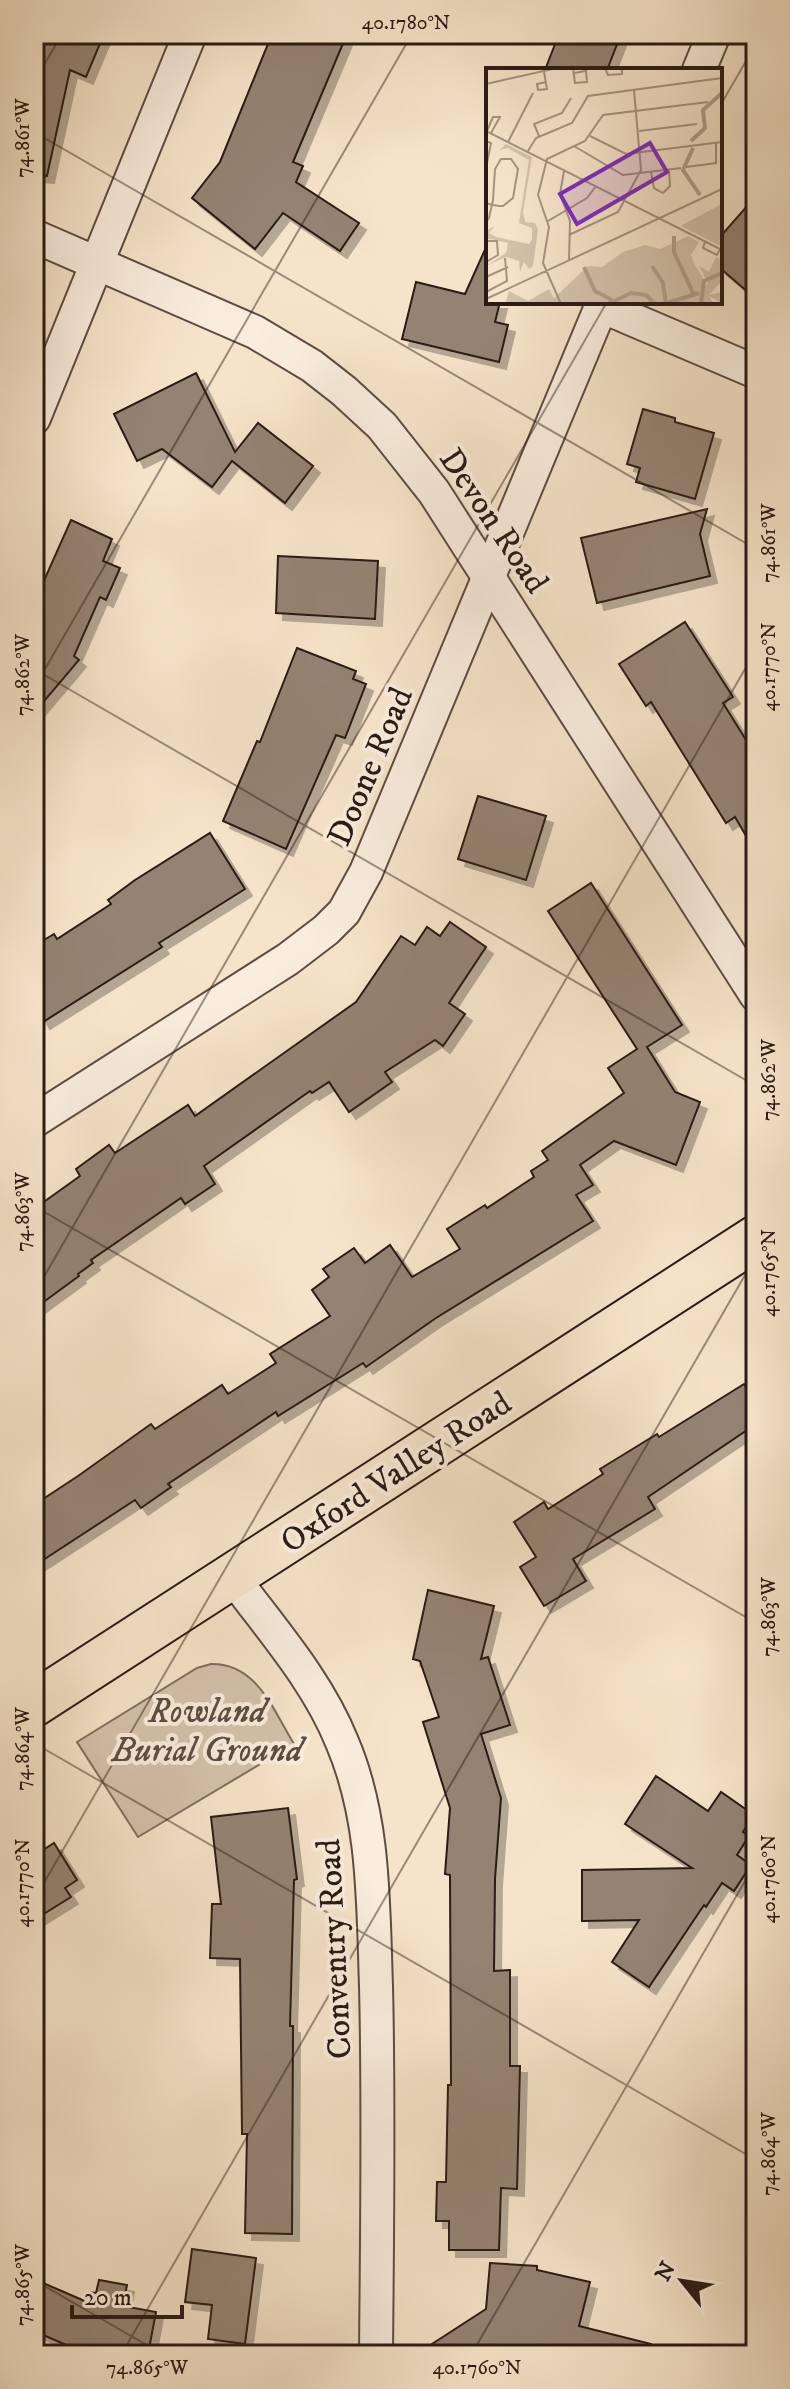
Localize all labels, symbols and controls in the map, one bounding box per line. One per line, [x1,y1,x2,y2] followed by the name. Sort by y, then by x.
[362,11,450,36] text: 40.1780°N
[486,68,722,304] inset map
[11,98,36,178] text: 74.861°W
[429,440,557,602] street label: Devon Road
[757,503,782,583] text: 74.861°W
[757,622,782,712] text: 40.1770°N
[11,633,36,716] text: 74.862°W
[319,681,423,852] street label: Doone Road
[757,1038,782,1121] text: 74.862°W
[11,1172,36,1252] text: 74.863°W
[757,1229,782,1317] text: 40.1765°N
[273,1382,519,1563] street label: Oxford Valley Road
[757,1577,782,1657] text: 74.863°W
[111,1691,307,1772] park label: Rowland Burial Ground
[11,1707,36,1791] text: 74.864°W
[757,1835,782,1923] text: 40.1760°N
[11,1838,36,1928] text: 40.1770°N
[308,1838,362,2060] street label: Conventry Road
[757,2112,782,2196] text: 74.864°W
[642,2241,722,2321] north arrow
[11,2243,36,2326] text: 74.865°W
[650,2257,682,2286] text: N
[72,2269,182,2319] scale bar
[84,2283,132,2313] text: 20 m
[106,2356,189,2381] text: 74.865°W
[433,2356,521,2381] text: 40.1760°N

